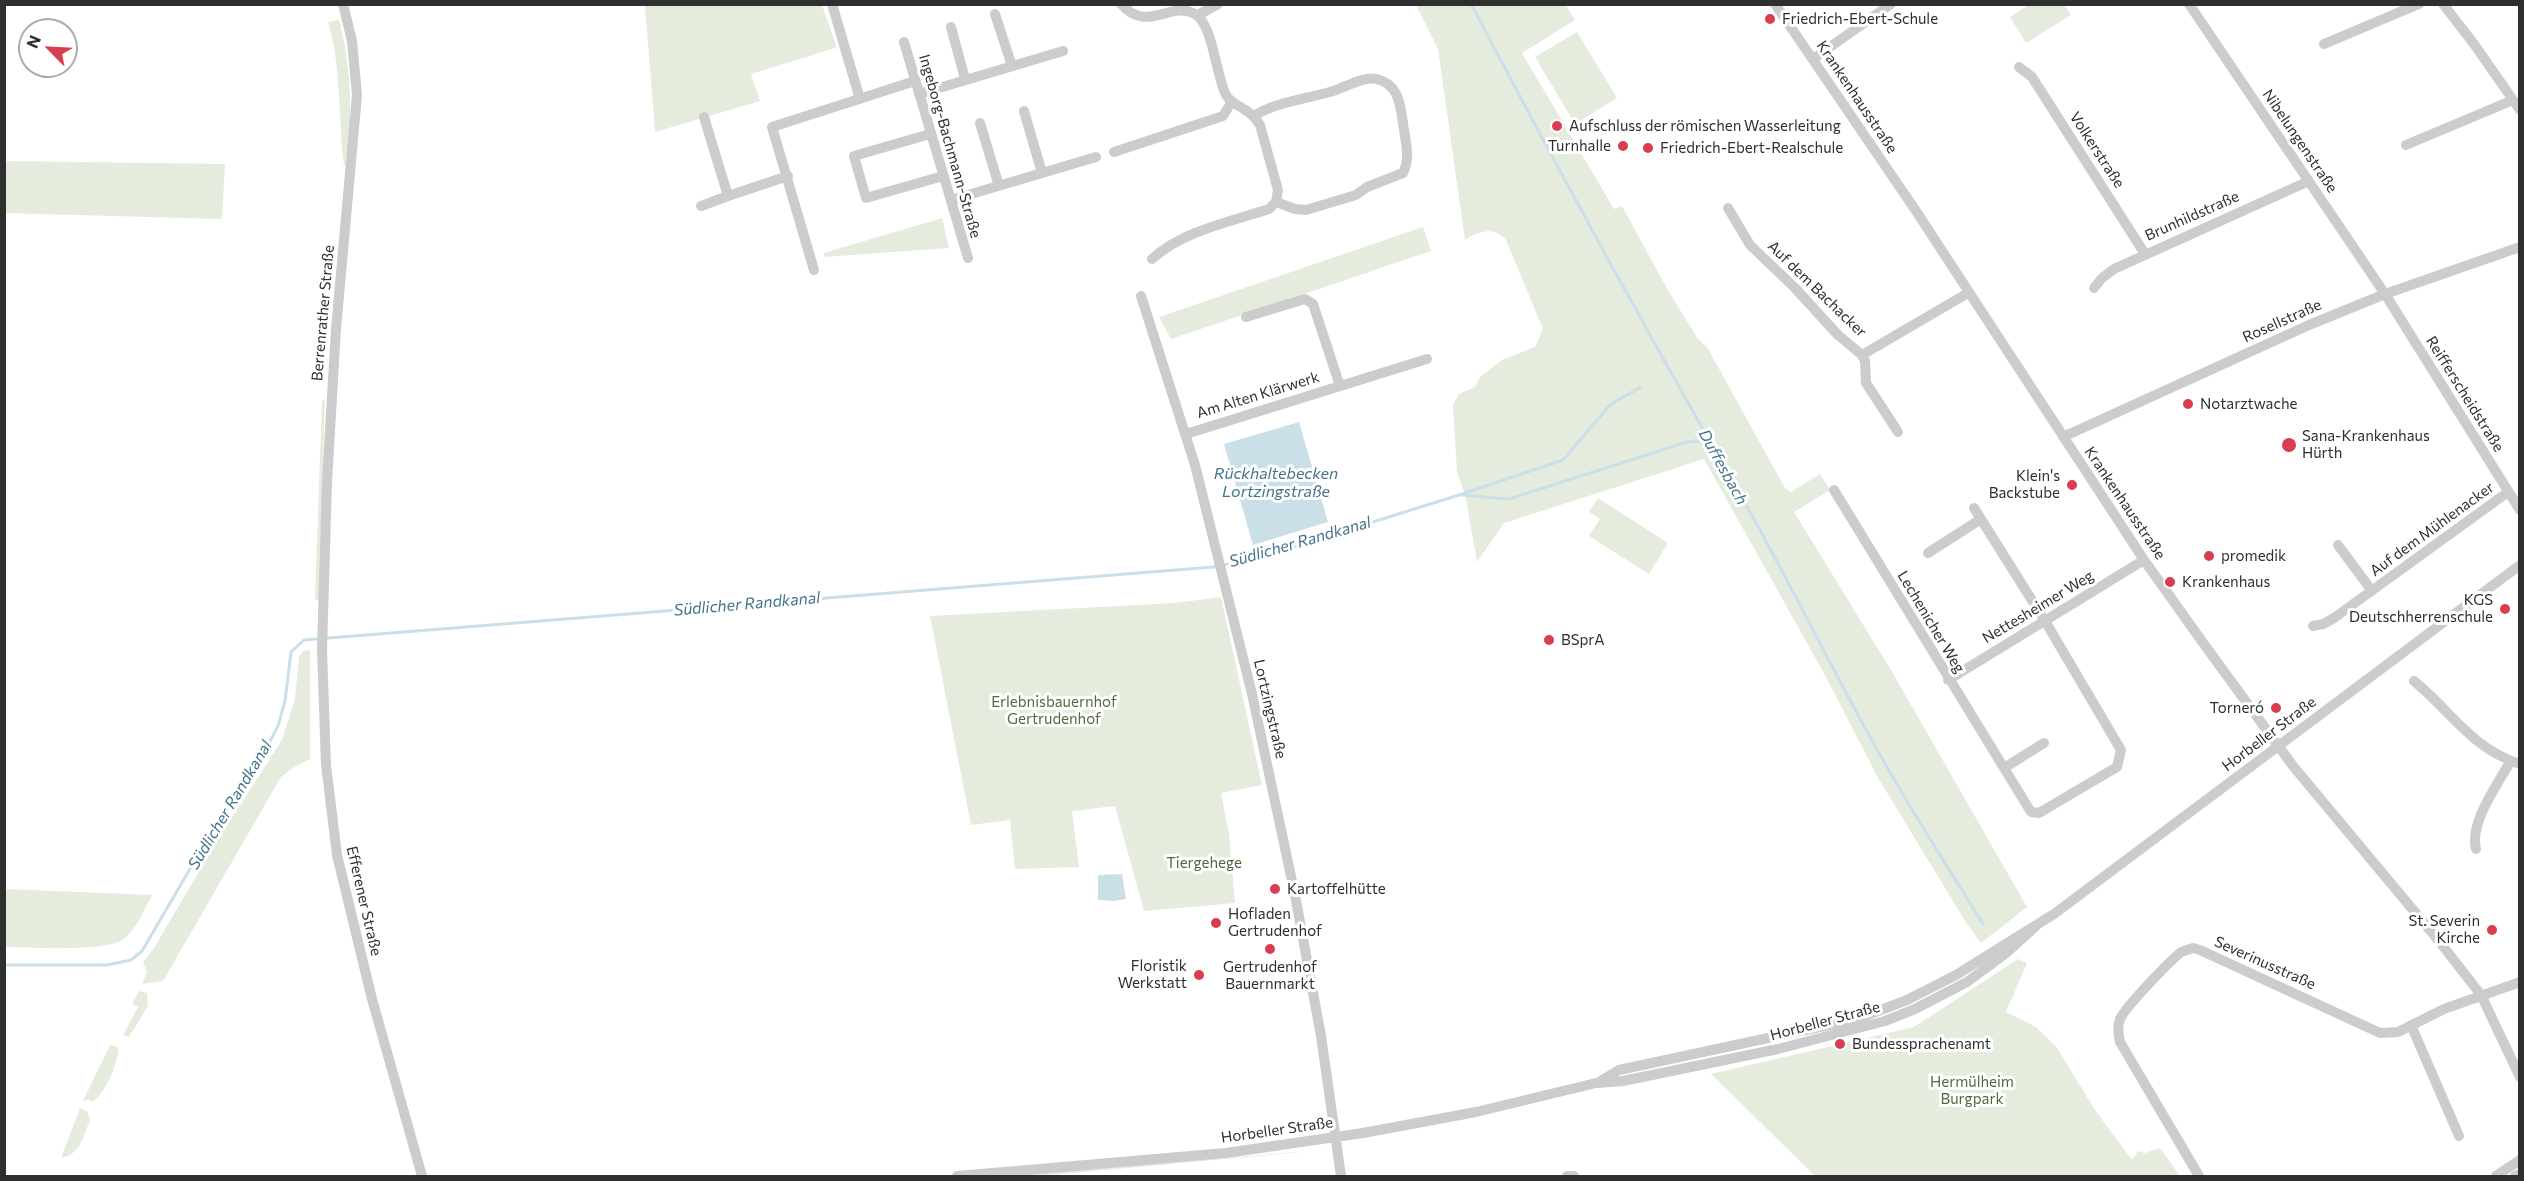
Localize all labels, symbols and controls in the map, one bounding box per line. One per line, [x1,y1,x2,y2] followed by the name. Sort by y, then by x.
[1782,10,1938,28] place label: Friedrich-Ebert-Schule
[1763,12,1777,26] marker: Friedrich-Ebert-Schule
[18,18,78,78] north arrow
[22,32,44,51] text: N
[1813,37,1901,157] street label: Krankenhausstraße
[915,52,985,240] street label: Ingeborg-Bachmann-Straße
[2259,86,2341,196] street label: Nibelungenstraße
[2066,109,2128,191] street label: Volkerstraße
[1569,117,1841,135] place label: Aufschluss der römischen Wasserleitung
[1550,119,1564,133] marker: Aufschluss der römischen Wasserleitung
[1548,137,1611,155] place label: Turnhalle
[1616,139,1630,153] marker: Turnhalle
[1660,139,1843,157] place label: Friedrich-Ebert-Realschule
[1641,141,1655,155] marker: Friedrich-Ebert-Realschule
[2142,187,2242,245] street label: Brunhildstraße
[1764,237,1870,341] street label: Auf dem Bachacker
[308,244,338,382] street label: Berrenrather Straße
[2240,296,2324,346] street label: Rosellstraße
[2422,333,2508,455] street label: Reifferscheidstraße
[1194,368,1322,422] street label: Am Alten Klärwerk
[2200,395,2297,413] place label: Notarztwache
[2181,397,2195,411] marker: Notarztwache
[1694,426,1752,508] water label: Duffesbach
[2302,427,2430,462] place label: Sana-Krankenhaus Hürth
[2280,436,2298,454] marker: Sana-Krankenhaus Hürth
[2081,443,2169,563] street label: Krankenhausstraße
[1214,464,1338,502] water label: Rückhaltebecken Lortzingstraße
[1989,467,2060,502] place label: Klein's Backstube
[2065,478,2079,492] marker: Klein's Backstube
[2367,478,2497,580] street label: Auf dem Mühlenacker
[1227,513,1373,571] water label: Südlicher Randkanal
[2221,547,2286,565] place label: promedik
[2202,549,2216,563] marker: promedik
[1979,567,2097,647] street label: Nettesheimer Weg
[1893,568,1969,676] street label: Lechenicher Weg
[2182,573,2270,591] place label: Krankenhaus
[2163,575,2177,589] marker: Krankenhaus
[673,588,821,620] water label: Südlicher Randkanal
[2349,591,2493,626] place label: KGS Deutschherrenschule
[2498,602,2512,616] marker: KGS Deutschherrenschule
[1561,631,1605,649] place label: BSprA
[1542,633,1556,647] marker: BSprA
[1250,658,1290,760] street label: Lortzingstraße
[991,693,1117,728] park label: Erlebnisbauernhof Gertrudenhof
[2219,693,2319,775] street label: Horbeller Straße
[2209,699,2264,717] place label: Torneró
[2269,701,2283,715] marker: Torneró
[184,737,276,873] water label: Südlicher Randkanal
[343,844,385,958] street label: Efferener Straße
[1166,854,1242,872] park label: Tiergehege
[1287,880,1386,898] place label: Kartoffelhütte
[1268,882,1282,896] marker: Kartoffelhütte
[1228,905,1322,940] place label: Hofladen Gertrudenhof
[2408,912,2480,947] place label: St. Severin Kirche
[1209,916,1223,930] marker: Hofladen Gertrudenhof
[2485,923,2499,937] marker: St. Severin Kirche
[2212,933,2318,993] street label: Severinusstraße
[1263,942,1277,956] marker: Gertrudenhof Bauernmarkt
[1118,957,1187,992] place label: Floristik Werkstatt
[1223,958,1317,993] place label: Gertrudenhof Bauernmarkt
[1192,968,1206,982] marker: Floristik Werkstatt
[1768,998,1882,1044] street label: Horbeller Straße
[1852,1035,1991,1053] place label: Bundessprachenamt
[1833,1037,1847,1051] marker: Bundessprachenamt
[1930,1073,2014,1108] park label: Hermülheim Burgpark
[1220,1113,1334,1147] street label: Horbeller Straße

